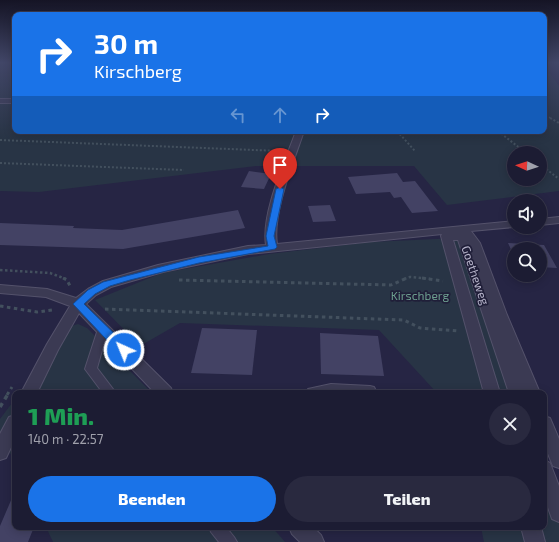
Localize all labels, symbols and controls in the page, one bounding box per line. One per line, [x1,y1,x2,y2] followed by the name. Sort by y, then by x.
[94,26,158,60] text: 30 m
[28,28,80,80] icon: right
[94,60,182,82] text: Kirschberg
[227,104,249,126] icon: left
[269,104,291,126] icon: ahead
[311,104,333,126] icon: right
[507,146,547,186] north arrow
[507,146,547,282] map controls
[263,148,297,189] pin
[269,154,291,176] icon: arrive
[507,194,547,234] button: sound
[507,242,547,282] button: search
[459,244,493,307] street label: Goetheweg
[391,288,450,302] park label: Kirschberg
[103,329,145,371] position arrow
[28,401,94,430] text: 1 Min.
[489,403,531,445] button: close
[28,431,103,447] text: 140 m · 22:57
[28,476,276,522] button: Beenden
[284,476,531,522] button: Teilen

